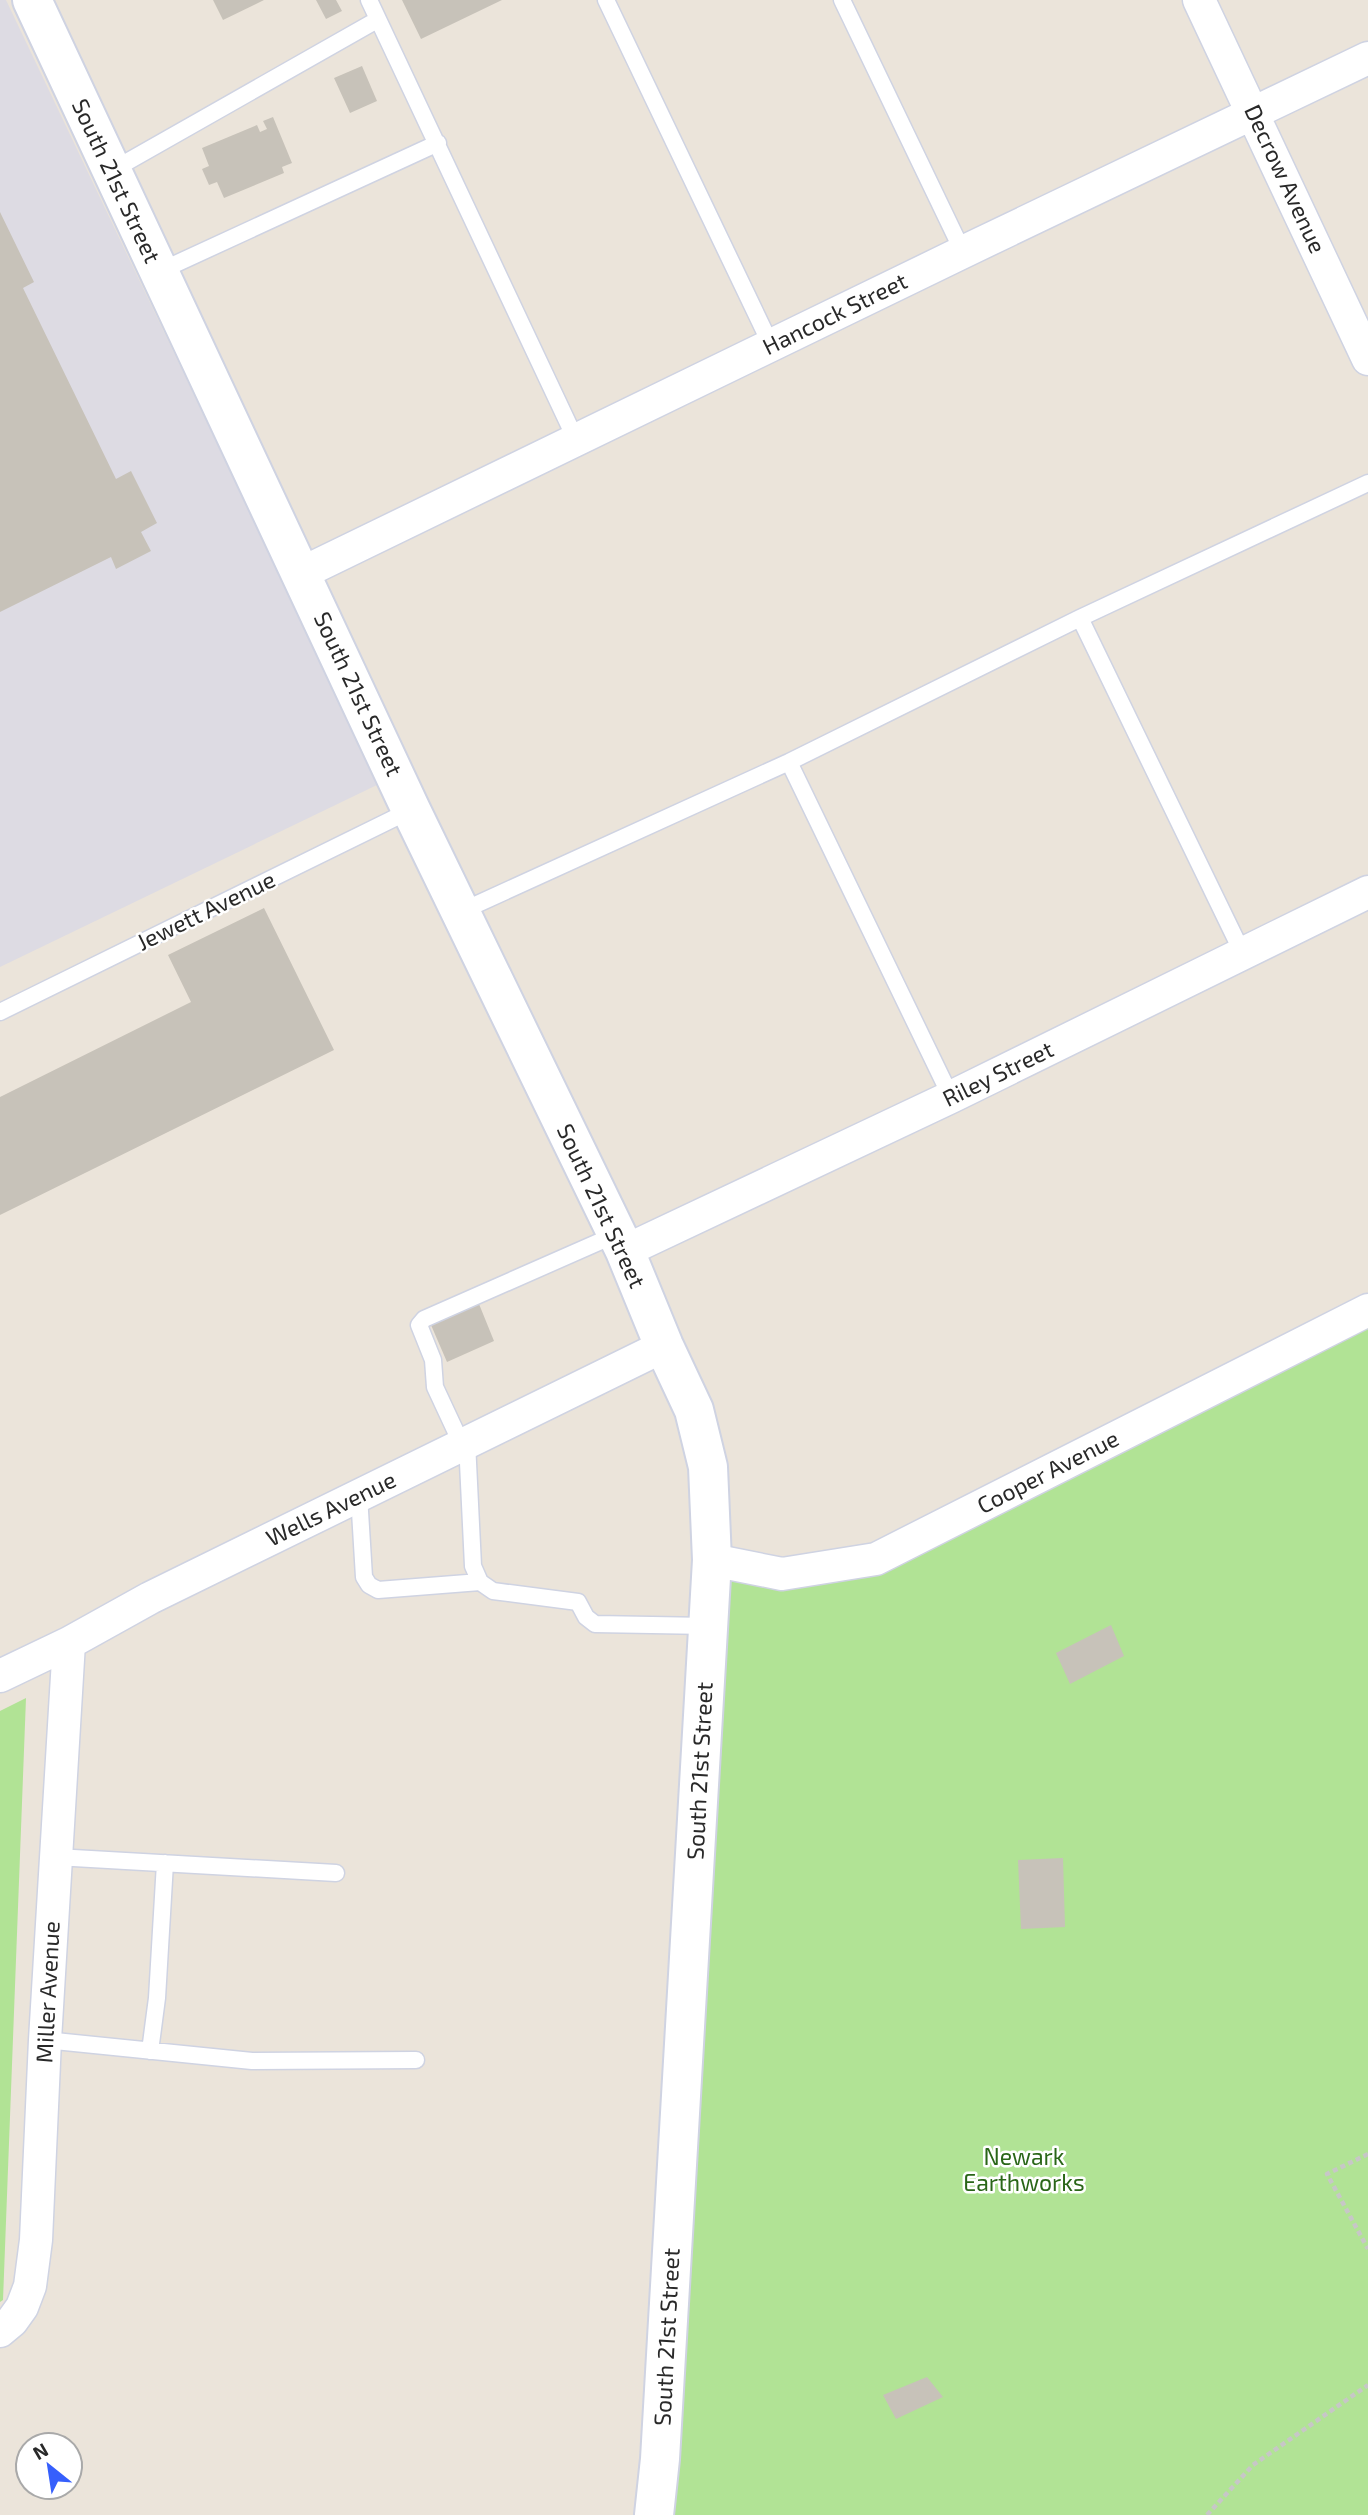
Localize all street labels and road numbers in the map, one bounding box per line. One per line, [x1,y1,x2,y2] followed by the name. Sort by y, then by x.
[67,94,167,267] street label: South 21st Street
[1239,100,1333,257] street label: Decrow Avenue
[758,266,912,360] street label: Hancock Street
[309,607,409,780] street label: South 21st Street
[132,865,279,956] street label: Jewett Avenue
[938,1034,1058,1112] street label: Riley Street
[552,1119,652,1292] street label: South 21st Street
[972,1423,1123,1519] street label: Cooper Avenue
[261,1465,400,1552] street label: Wells Avenue
[680,1681,718,1861] street label: South 21st Street
[29,1920,65,2064] street label: Miller Avenue
[647,2247,685,2427] street label: South 21st Street

